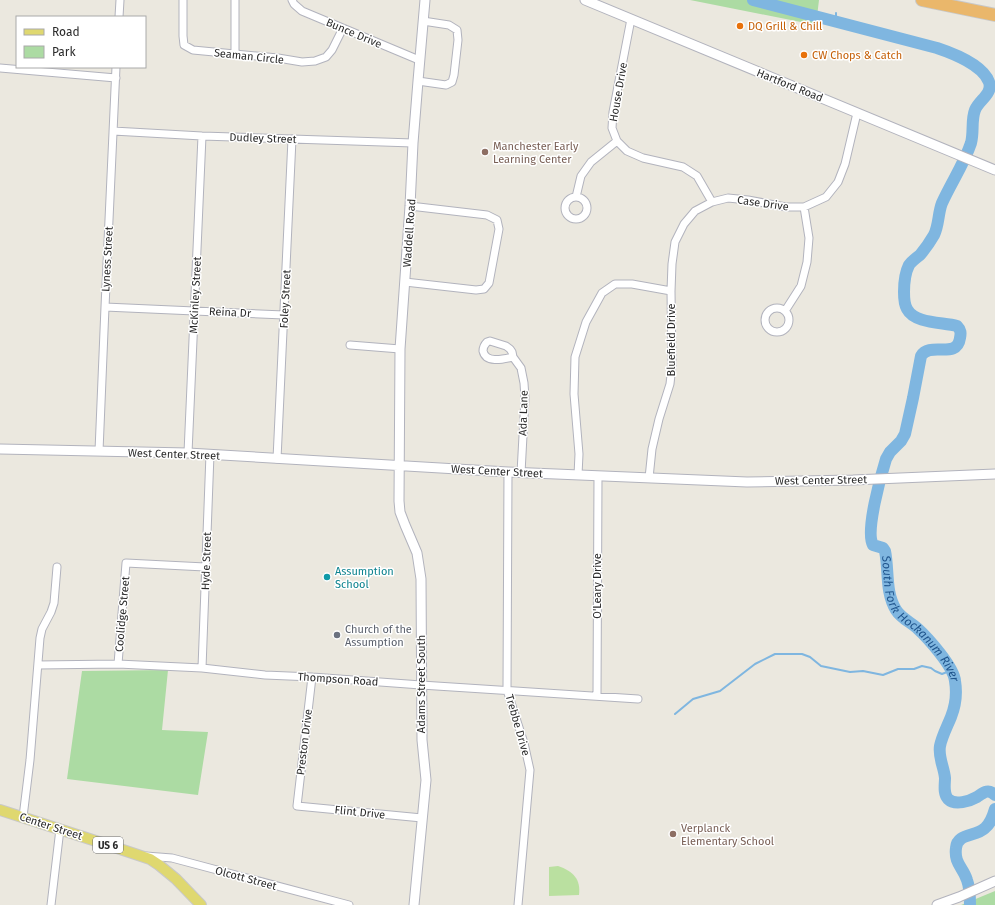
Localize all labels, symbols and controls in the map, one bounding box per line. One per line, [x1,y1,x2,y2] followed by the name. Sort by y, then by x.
[16,16,146,68] legend
[324,16,384,51] street label: Bunce Drive
[748,20,822,33] place label: DQ Grill & Chill
[735,21,745,31] marker: DQ Grill & Chill
[52,25,80,39] text: Road
[52,45,76,59] text: Park
[213,46,285,67] street label: Seaman Circle
[812,49,902,62] place label: CW Chops & Catch
[799,50,809,60] marker: CW Chops & Catch
[607,61,630,123] street label: House Drive
[755,66,825,105] street label: Hartford Road
[229,131,297,146] street label: Dudley Street
[493,140,579,166] place label: Manchester Early Learning Center
[480,147,490,157] marker: Manchester Early Learning Center
[736,193,789,214] street label: Case Drive
[401,198,418,268] street label: Waddell Road
[99,226,116,292] street label: Lyness Street
[187,256,204,334] street label: McKinley Street
[277,269,294,329] street label: Foley Street
[665,303,678,377] street label: Bluefield Drive
[209,305,252,320] street label: Reina Dr
[516,390,531,436] street label: Ada Lane
[128,446,220,463] street label: West Center Street
[451,463,543,480] street label: West Center Street
[775,473,867,488] street label: West Center Street
[199,532,214,590] street label: Hyde Street
[591,553,604,619] street label: O'Leary Drive
[879,554,962,683] water label: South Fork Hockanum River
[335,565,394,591] place label: Assumption School
[322,572,332,582] marker: Assumption School
[113,576,132,652] street label: Coolidge Street
[345,623,412,649] place label: Church of the Assumption
[332,630,342,640] marker: Church of the Assumption
[415,635,428,733] street label: Adams Street South
[297,670,379,689] street label: Thompson Road
[503,693,532,757] street label: Trebbe Drive
[294,708,315,776] street label: Preston Drive
[334,803,386,822] street label: Flint Drive
[18,810,84,843] street label: Center Street
[681,822,774,848] place label: Verplanck Elementary School
[668,829,678,839] marker: Verplanck Elementary School
[93,837,123,853] road number: US 6
[214,864,278,893] street label: Olcott Street

